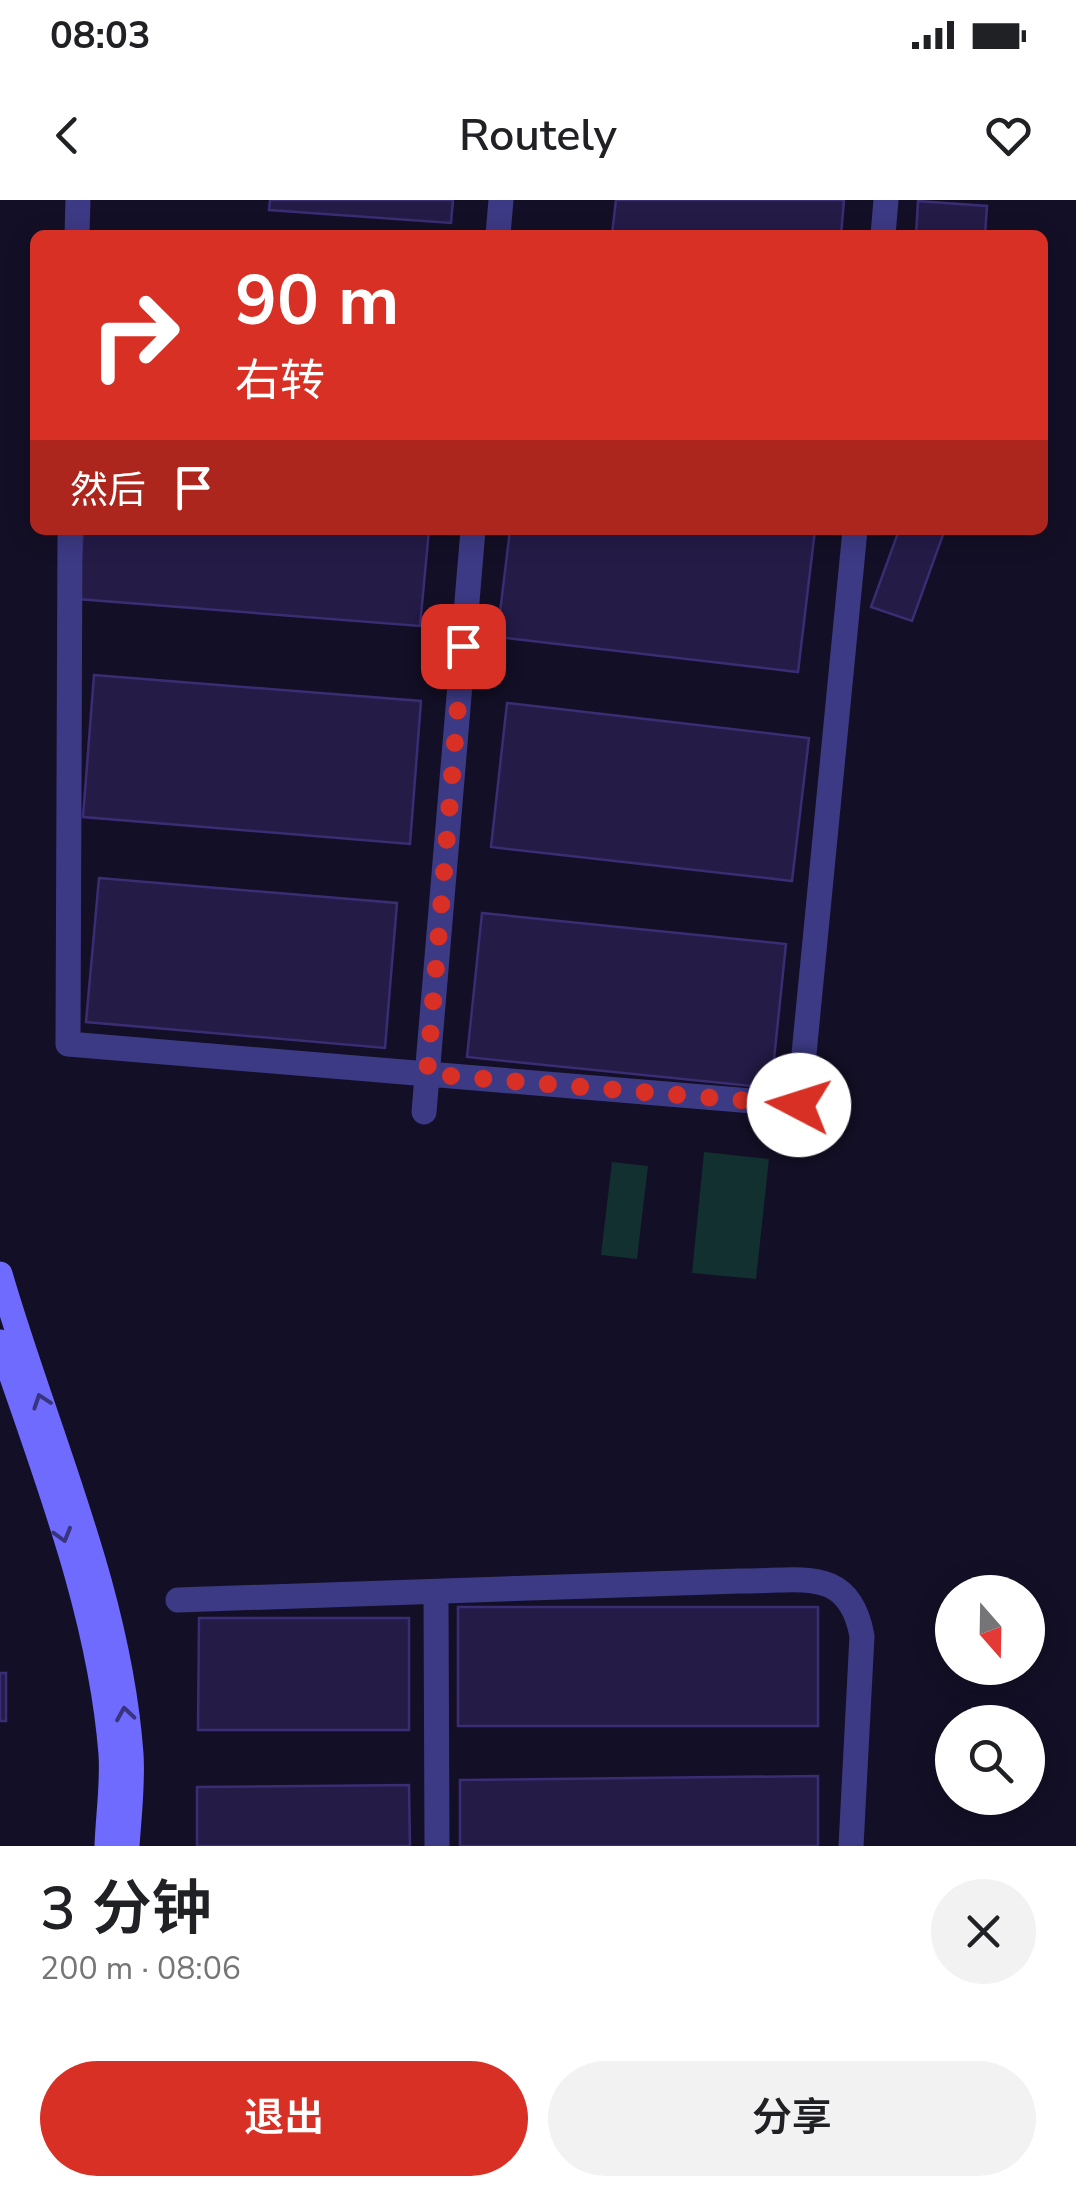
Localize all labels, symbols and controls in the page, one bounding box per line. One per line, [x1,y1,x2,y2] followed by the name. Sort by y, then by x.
[50,10,151,61] text: 08:03
[459,105,617,166] text: Routely
[40,108,95,163] icon: back
[981,108,1036,163] icon: heart
[235,253,399,349] text: 90 m
[70,270,200,400] icon: right
[235,351,325,412] text: 右转
[166,460,221,515] icon: arrive
[70,465,146,516] text: 然后
[421,604,506,689] pin
[436,619,491,674] icon: arrive
[747,1053,851,1157] position arrow
[32,1393,53,1410] one-way arrow
[51,1526,72,1543] one-way arrow
[935,1575,1045,1685] north arrow
[935,1575,1045,1815] map controls
[935,1705,1045,1815] button: search
[115,1706,136,1722] one-way arrow
[40,1868,212,1950] text: 3 分钟
[931,1879,1036,1984] button: close
[40,1947,241,1990] text: 200 m · 08:06
[40,2061,528,2176] button: 退出
[548,2061,1036,2176] button: 分享

